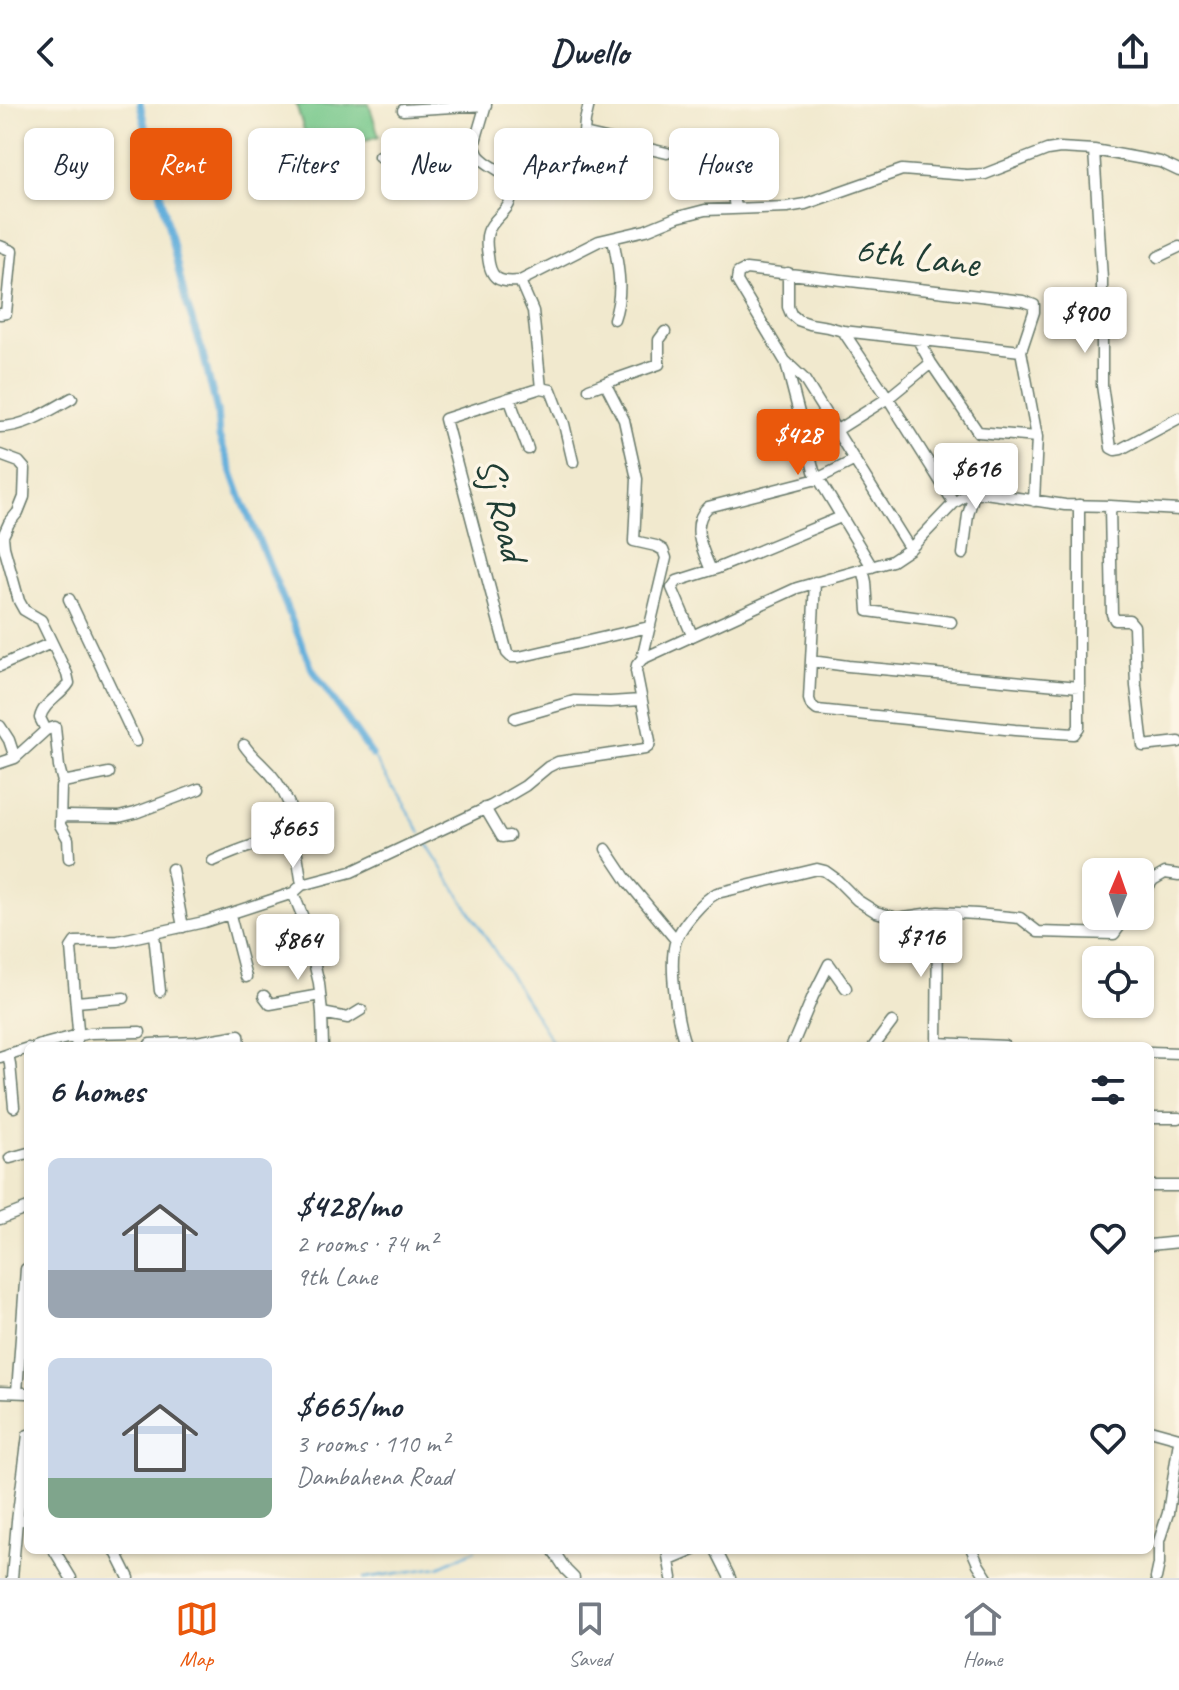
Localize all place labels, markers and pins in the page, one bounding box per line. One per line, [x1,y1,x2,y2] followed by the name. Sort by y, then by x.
[1038,287,1132,355] pin: $900
[751,409,845,477] pin: $428
[929,443,1023,511] pin: $616
[246,802,340,870] pin: $665
[874,911,968,979] pin: $716
[251,914,345,982] pin: $864

